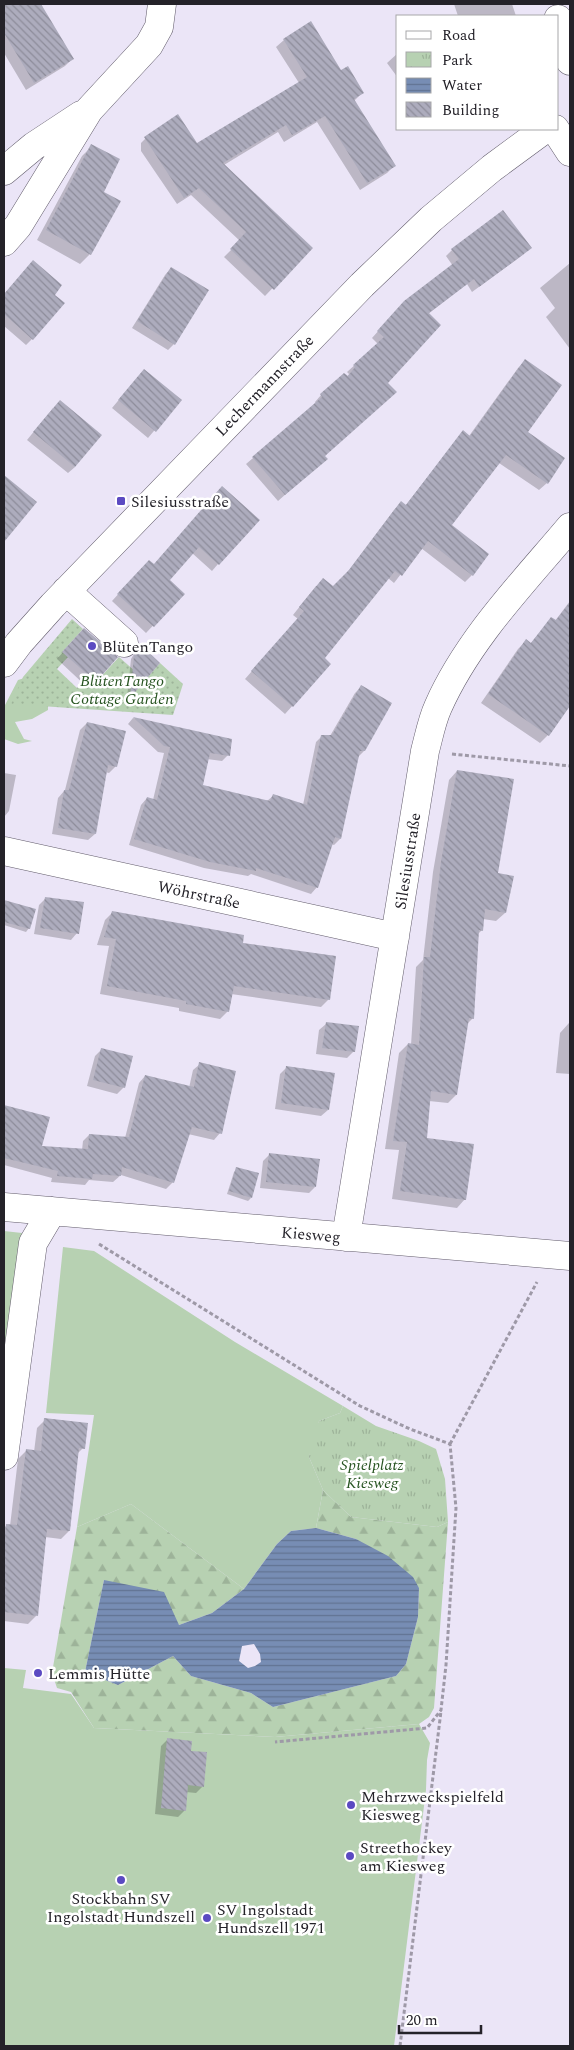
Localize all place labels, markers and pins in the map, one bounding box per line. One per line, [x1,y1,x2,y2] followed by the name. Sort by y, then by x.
[131,490,229,514] place label: Silesiusstraße
[115,495,127,507] marker: Silesiusstraße
[102,635,193,659] place label: BlütenTango
[86,640,98,652] marker: BlütenTango
[48,1662,150,1686] place label: Lemmis Hütte
[32,1667,44,1679] marker: Lemmis Hütte
[361,1785,504,1827] place label: Mehrzweckspielfeld Kiesweg
[345,1799,357,1811] marker: Mehrzweckspielfeld Kiesweg
[360,1836,453,1878] place label: Streethockey am Kiesweg
[344,1850,356,1862] marker: Streethockey am Kiesweg
[115,1874,127,1886] marker: Stockbahn SV Ingolstadt Hundszell
[47,1887,195,1929] place label: Stockbahn SV Ingolstadt Hundszell
[217,1898,325,1940] place label: SV Ingolstadt Hundszell 1971
[201,1912,213,1924] marker: SV Ingolstadt Hundszell 1971

